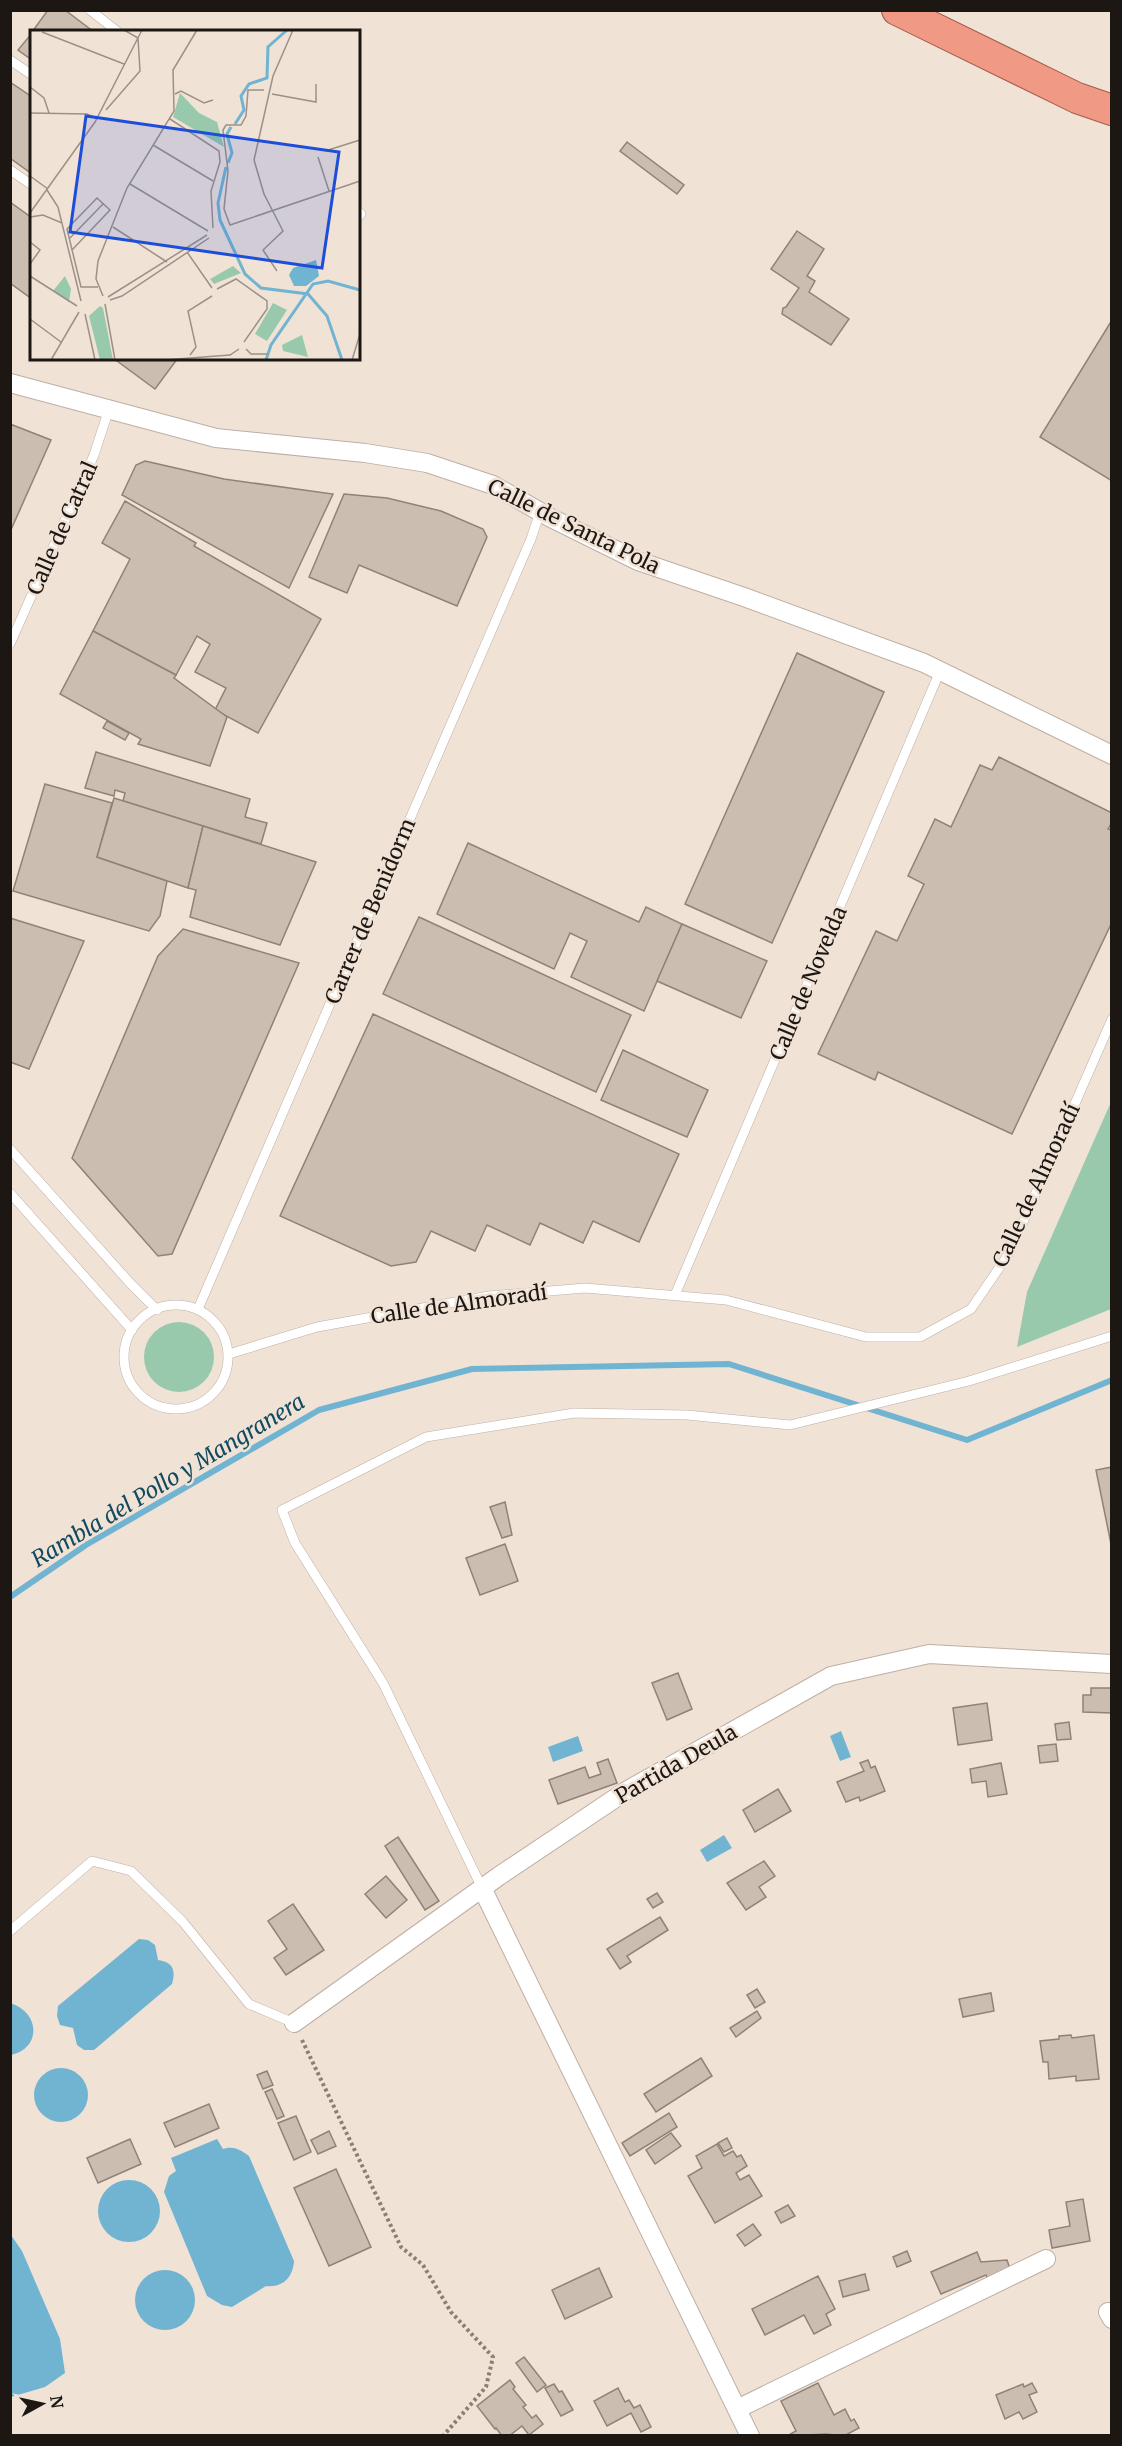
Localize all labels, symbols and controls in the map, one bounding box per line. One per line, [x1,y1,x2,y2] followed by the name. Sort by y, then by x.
[30,30,360,360] inset map
[21,457,104,599] street label: Calle de Catral
[483,473,665,579] street label: Calle de Santa Pola
[319,814,421,1008] street label: Carrer de Benidorm
[763,902,853,1064] street label: Calle de Novelda
[986,1098,1086,1271] street label: Calle de Almoradí
[369,1278,550,1330] street label: Calle de Almoradí
[26,1387,310,1573] water label: Rambla del Pollo y Mangranera
[610,1718,742,1810] street label: Partida Deula
[12,2374,72,2434] north arrow
[46,2394,68,2410] text: N

